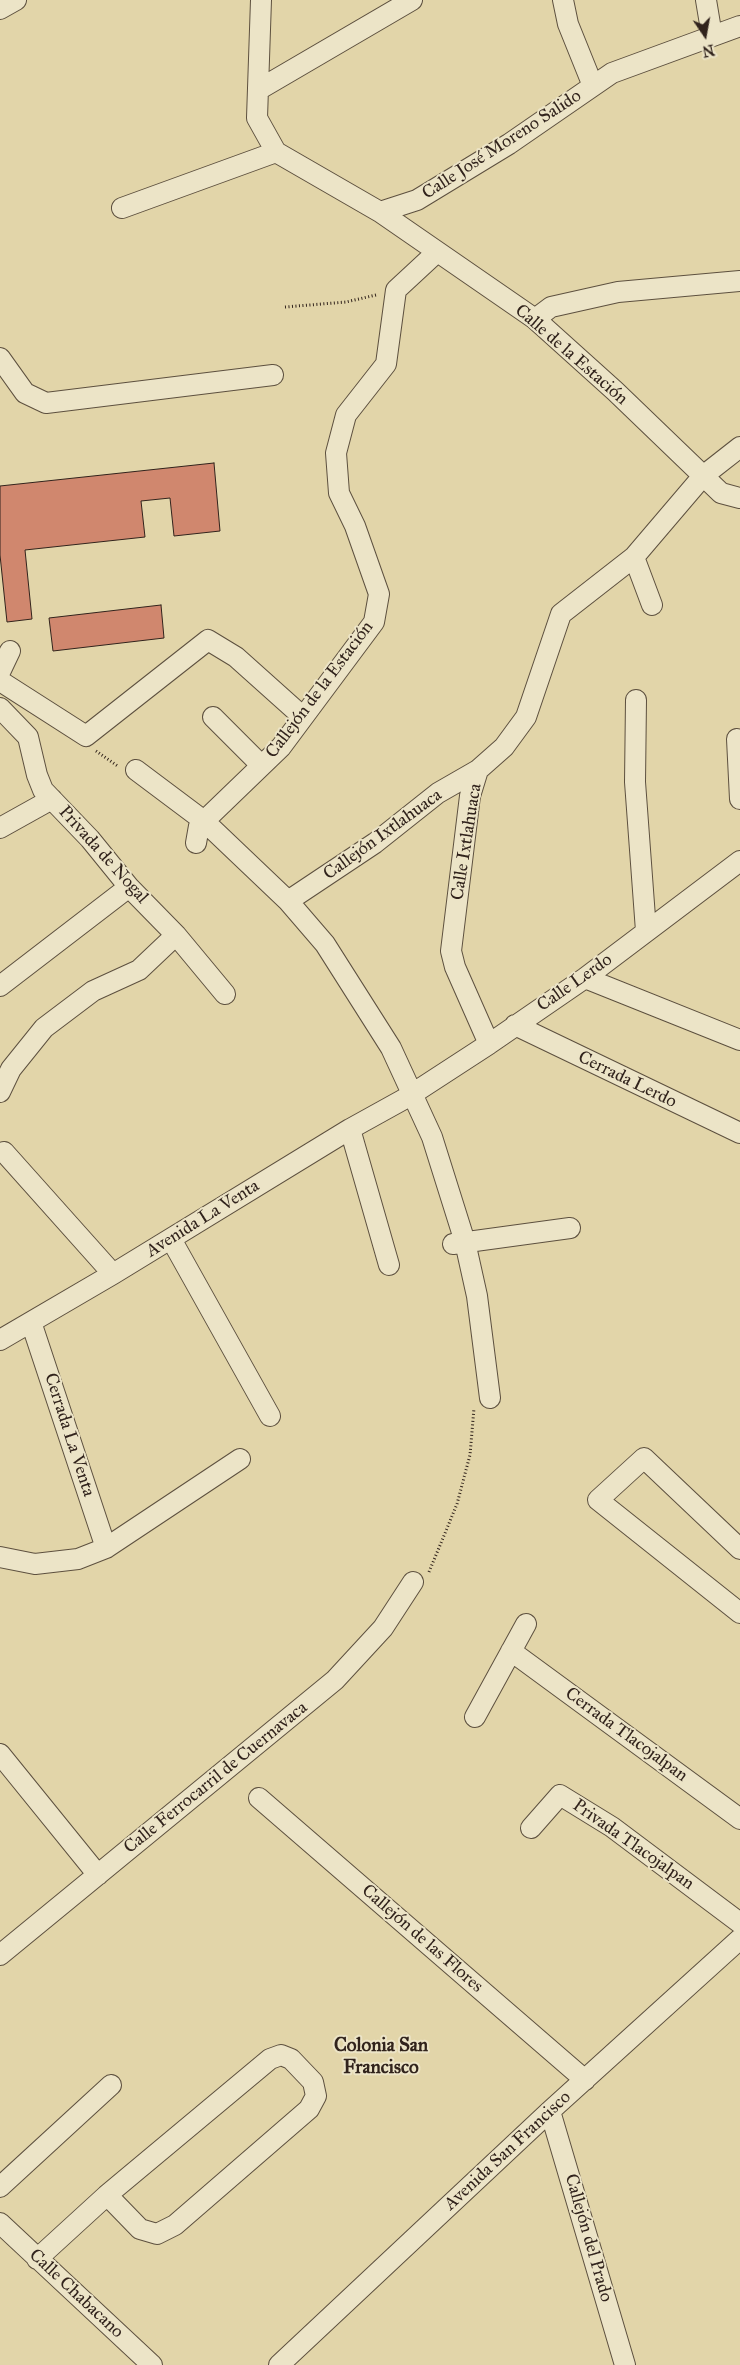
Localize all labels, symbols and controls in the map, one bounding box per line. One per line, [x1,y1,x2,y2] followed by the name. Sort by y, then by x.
[680,10,730,60] north arrow
[701,41,716,60] text: N
[418,85,586,205] street label: Calle José Moreno Salido
[510,300,632,410] street label: Calle de la Estación
[261,617,379,763] street label: Callejón de la Estación
[447,782,487,902] street label: Calle Ixtlahuaca
[320,785,446,885] street label: Callejón Ixtlahuaca
[54,802,152,908] street label: Privada de Nogal
[533,949,617,1017] street label: Calle Lerdo
[574,1047,680,1113] street label: Cerrada Lerdo
[142,1176,264,1262] street label: Avenida La Venta
[39,1371,99,1499] street label: Cerrada La Venta
[560,1683,692,1787] street label: Cerrada Tlacojalpan
[120,1697,312,1859] street label: Calle Ferrocarril de Cuernavaca
[568,1795,698,1895] street label: Privada Tlacojalpan
[357,1880,487,1998] street label: Callejón de las Flores
[334,2035,428,2079] district label: Colonia San Francisco
[440,2087,576,2215] street label: Avenida San Francisco
[559,2171,617,2305] street label: Callejón del Prado
[24,2245,128,2343] street label: Calle Chabacano

